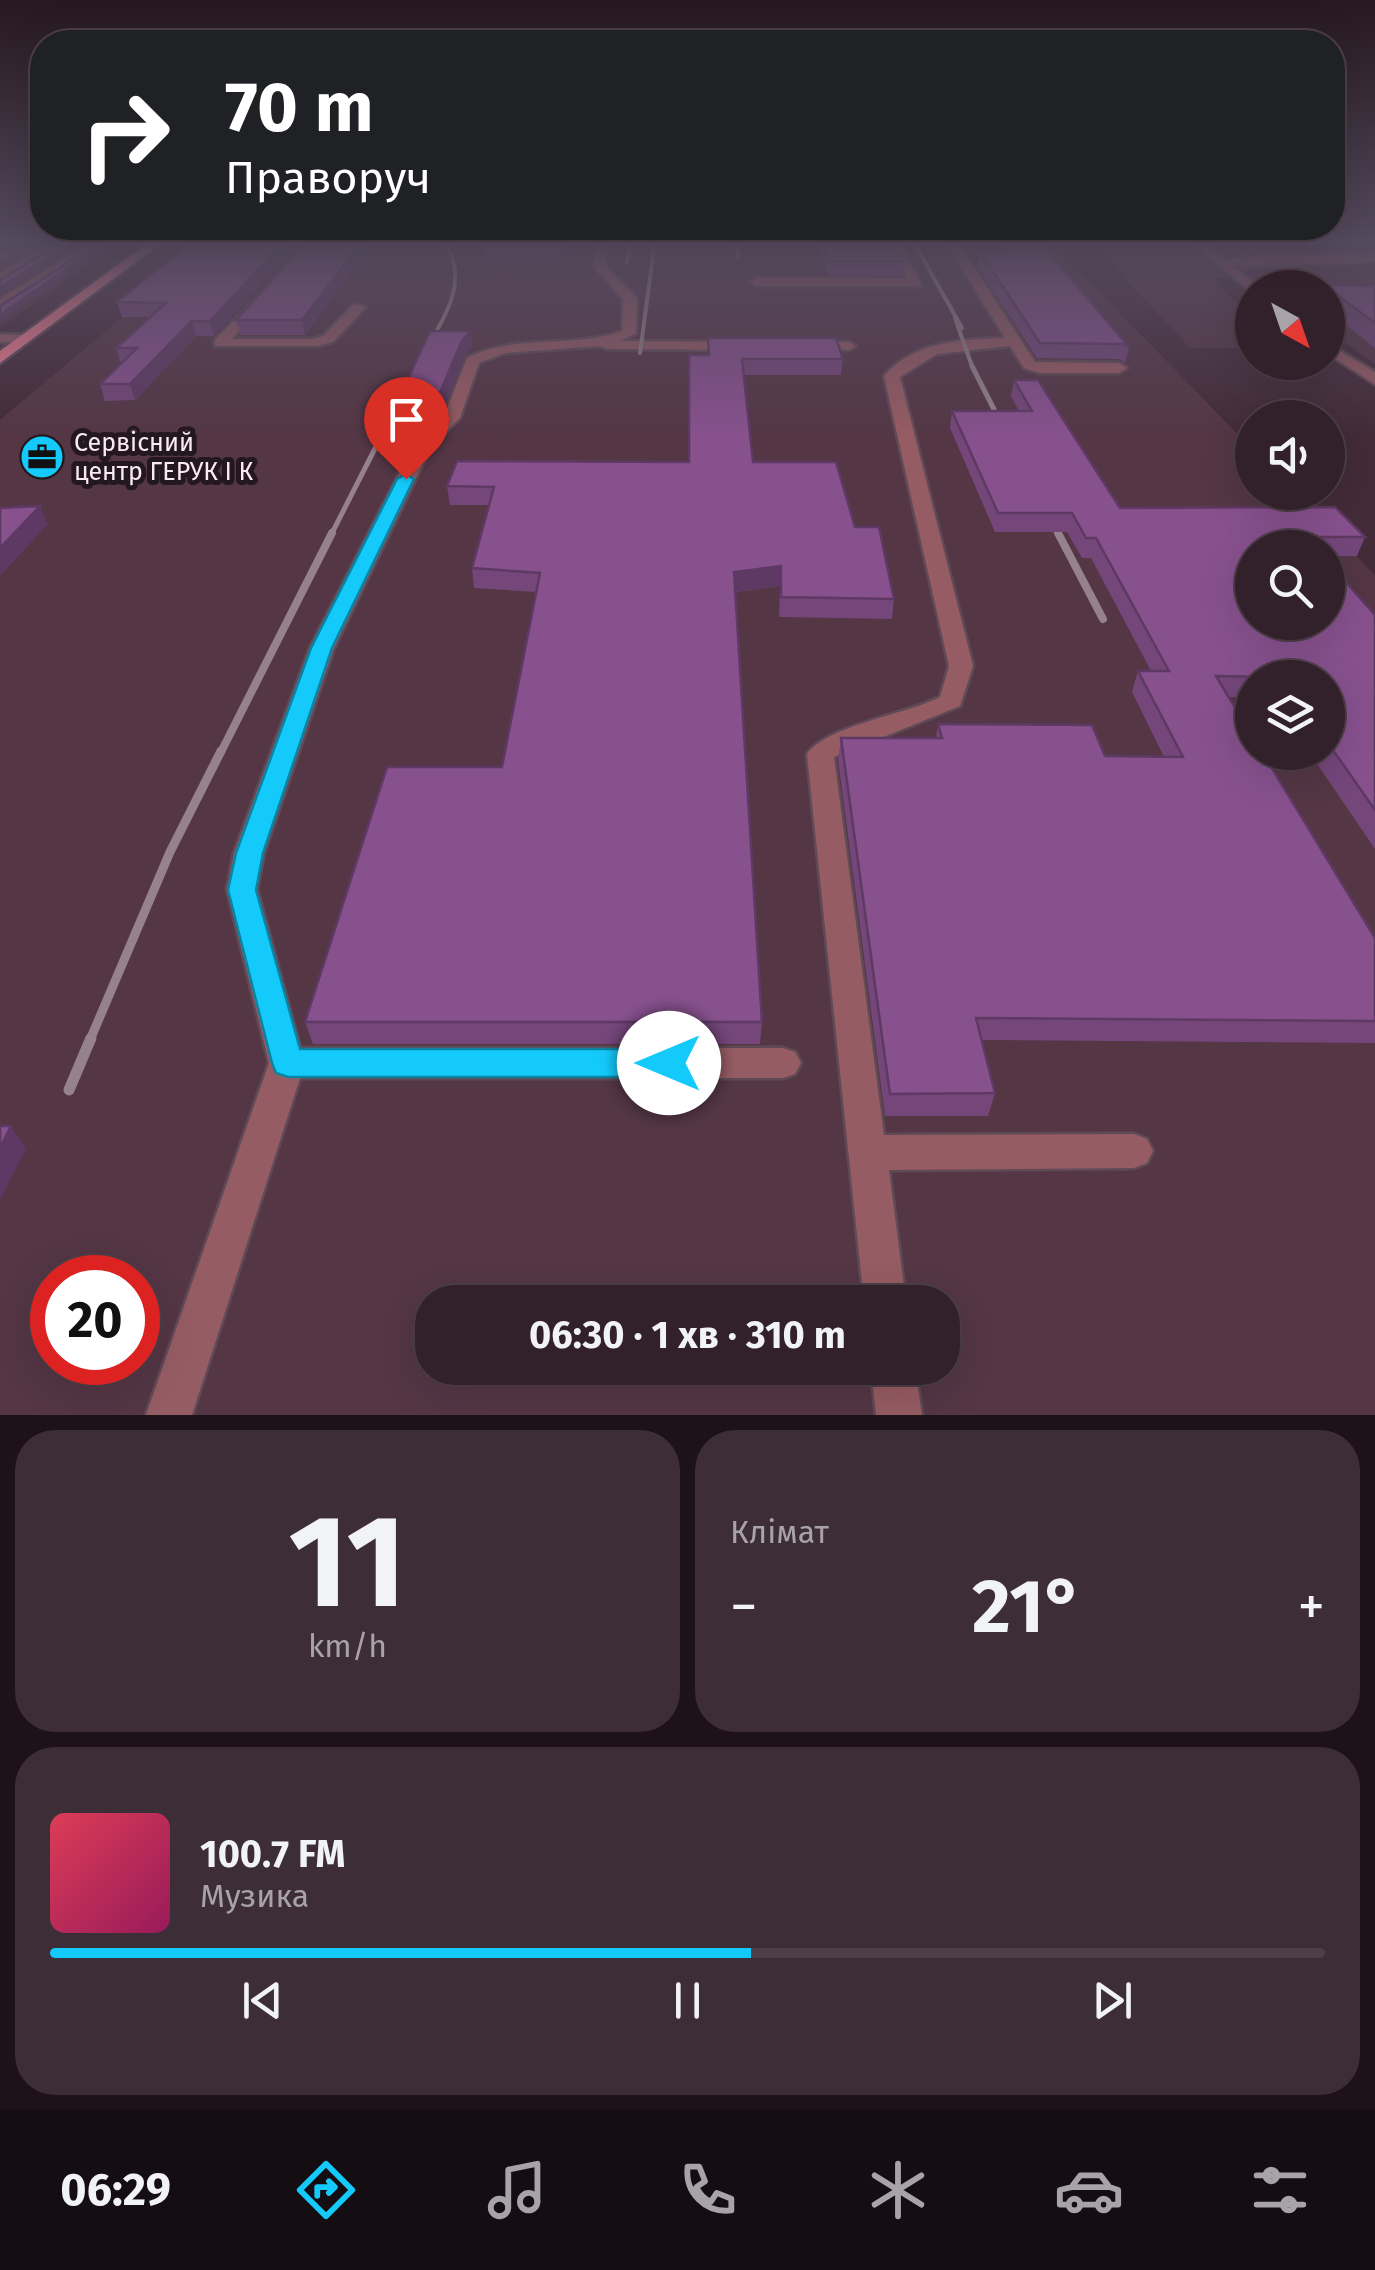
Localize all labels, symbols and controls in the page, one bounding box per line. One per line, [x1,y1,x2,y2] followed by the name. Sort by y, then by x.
[225,66,374,150] text: 70 m
[60,70,190,200] icon: right
[225,151,431,205] text: Праворуч
[1235,270,1345,380] north arrow
[1235,270,1345,770] map controls
[364,377,449,480] pin
[379,392,434,447] icon: arrive
[1235,400,1345,510] button: sound
[74,428,254,487] place label: Сервісний центр ГЕРУК І К
[19,434,65,480] office icon: Сервісний центр ГЕРУК І К
[1235,530,1345,640] button: search
[1235,660,1345,770] button: layers
[617,1011,721,1115] position arrow
[30,1255,160,1385] speed limit sign: 20
[529,1312,846,1358] text: 06:30 · 1 хв · 310 m
[288,1484,407,1640] text: 11
[730,1513,829,1551] text: Клімат
[972,1562,1083,1652] text: 21°
[730,1574,758,1640] text: −
[1298,1574,1325,1640] text: +
[308,1627,387,1665] text: km/h
[200,1831,345,1877] text: 100.7 FM
[200,1877,309,1915] text: Музика
[235,1973,290,2028] icon: previous
[660,1973,715,2028] icon: pause
[1085,1973,1140,2028] icon: next
[291,2155,361,2225] icon: directions
[482,2155,552,2225] icon: music
[673,2155,743,2225] icon: phone
[863,2155,933,2225] icon: climate
[1054,2155,1124,2225] icon: car
[1245,2155,1315,2225] icon: filters
[60,2163,171,2217] text: 06:29

